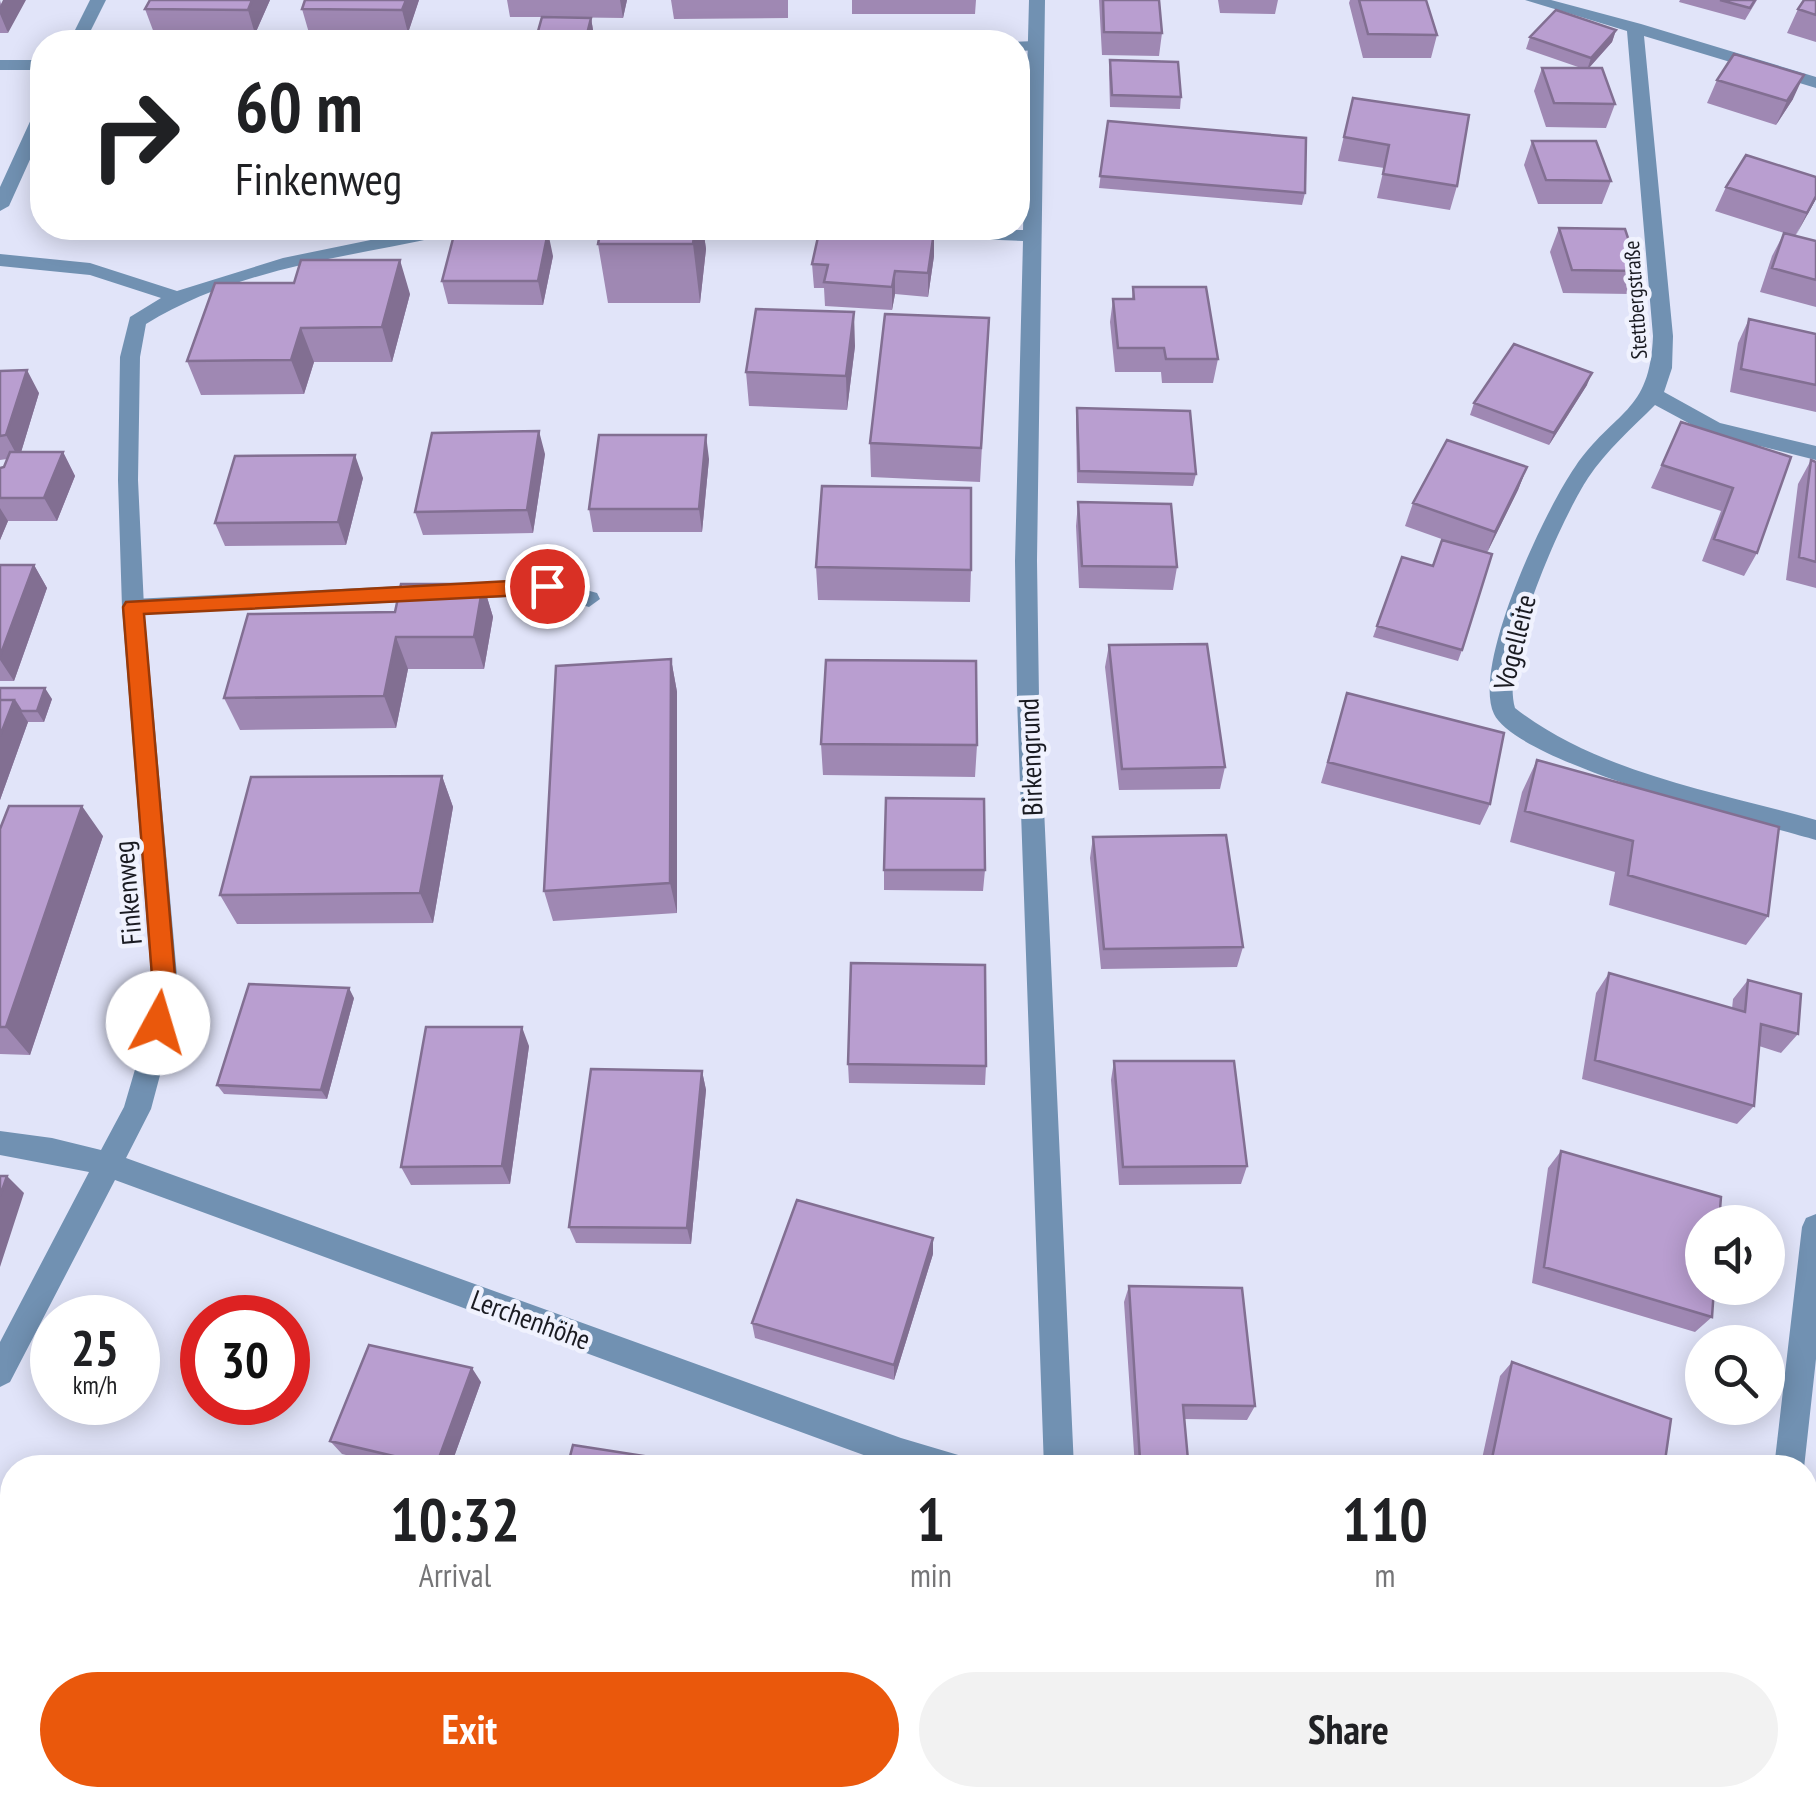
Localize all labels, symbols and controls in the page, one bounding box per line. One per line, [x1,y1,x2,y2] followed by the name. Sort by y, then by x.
[235,61,363,151] text: 60 m
[70,70,200,200] icon: right
[235,149,402,207] text: Finkenweg
[1617,240,1653,360] street label: Stettbergstraße
[505,544,590,629] pin
[520,559,575,614] icon: arrive
[1484,590,1544,695] street label: Vogelleite
[1009,698,1051,816] street label: Birkengrund
[104,840,150,946] street label: Finkenweg
[106,971,210,1075] position arrow
[1685,1205,1785,1425] map controls
[1685,1205,1785,1305] button: sound
[466,1280,596,1358] street label: Lerchenhöhe
[180,1295,310,1425] speed limit sign: 30
[71,1315,119,1380] text: 25
[1685,1325,1785,1425] button: search
[73,1369,117,1401] text: km/h
[390,1480,520,1558] text: 10:32
[917,1480,945,1558] text: 1
[1342,1480,1428,1558] text: 110
[419,1554,491,1596] text: Arrival
[910,1554,952,1596] text: min
[1374,1554,1395,1596] text: m
[40,1672,899,1787] button: Exit
[919,1672,1778,1787] button: Share

